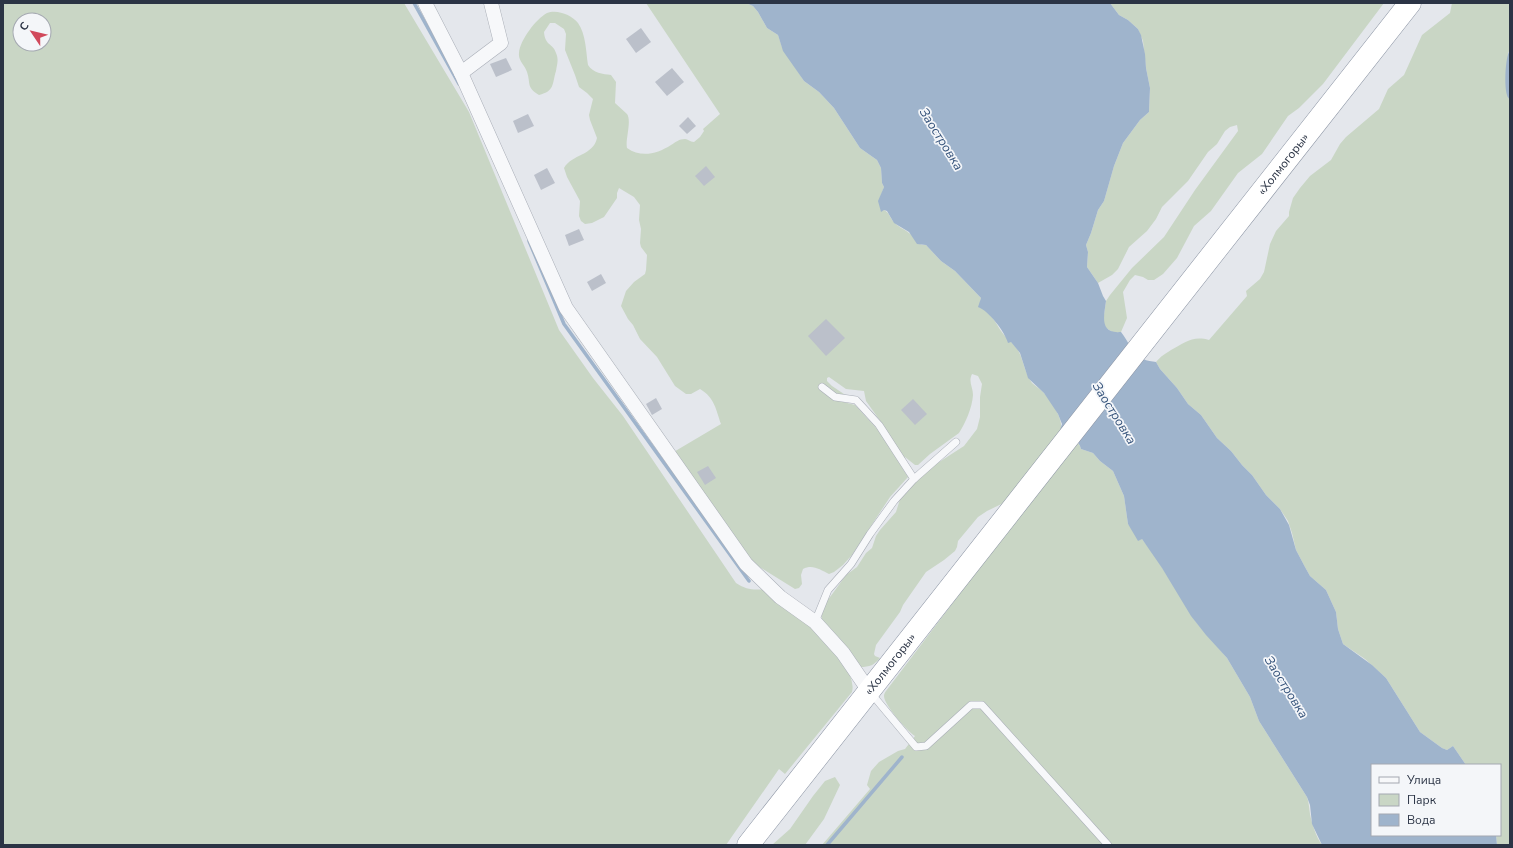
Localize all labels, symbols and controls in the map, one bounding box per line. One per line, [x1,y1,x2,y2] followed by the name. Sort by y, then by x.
[12,12,52,52] north arrow
[16,19,33,34] text: С
[915,104,967,174] water label: Заостровка
[1254,130,1313,198] street label: «Холмогоры»
[1088,378,1140,448] water label: Заостровка
[861,630,919,698] street label: «Холмогоры»
[1260,652,1312,722] water label: Заостровка
[1371,764,1501,836] legend
[1406,772,1441,788] text: Улица
[1407,792,1437,808] text: Парк
[1407,812,1435,828] text: Вода

